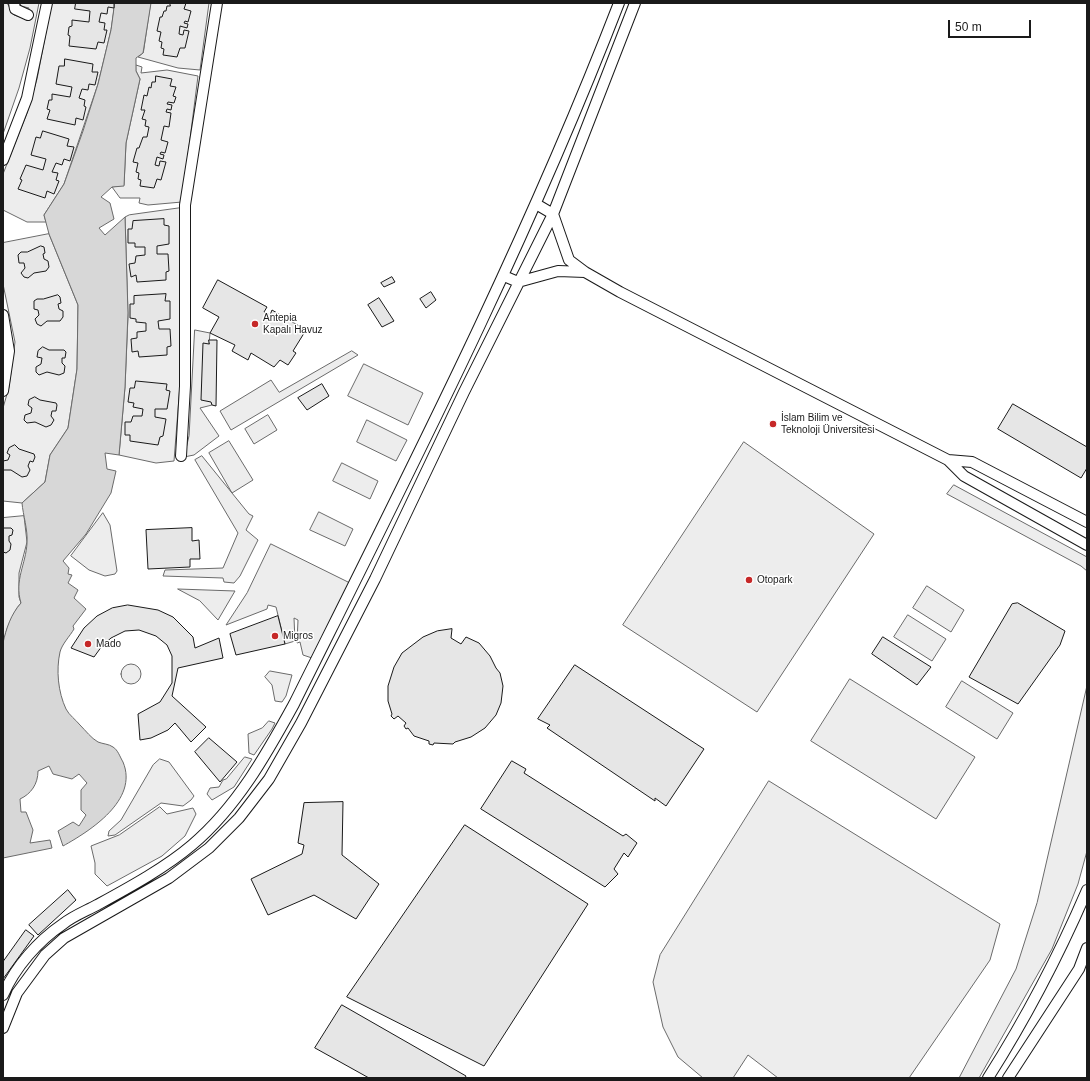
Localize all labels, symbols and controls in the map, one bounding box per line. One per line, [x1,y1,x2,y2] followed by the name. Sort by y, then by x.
[950,12,1033,38] scale bar
[955,20,982,34] text: 50 m
[263,312,322,336] place label: Antepia Kapalı Havuz
[250,319,260,329] marker: Antepia Kapalı Havuz
[781,412,874,436] place label: İslam Bilim ve Teknoloji Üniversitesi
[768,419,778,429] marker: İslam Bilim ve Teknoloji Üniversitesi
[757,574,793,586] place label: Otopark
[744,575,754,585] marker: Otopark
[283,630,313,642] place label: Migros
[270,631,280,641] marker: Migros
[96,638,121,650] place label: Mado
[83,639,93,649] marker: Mado

